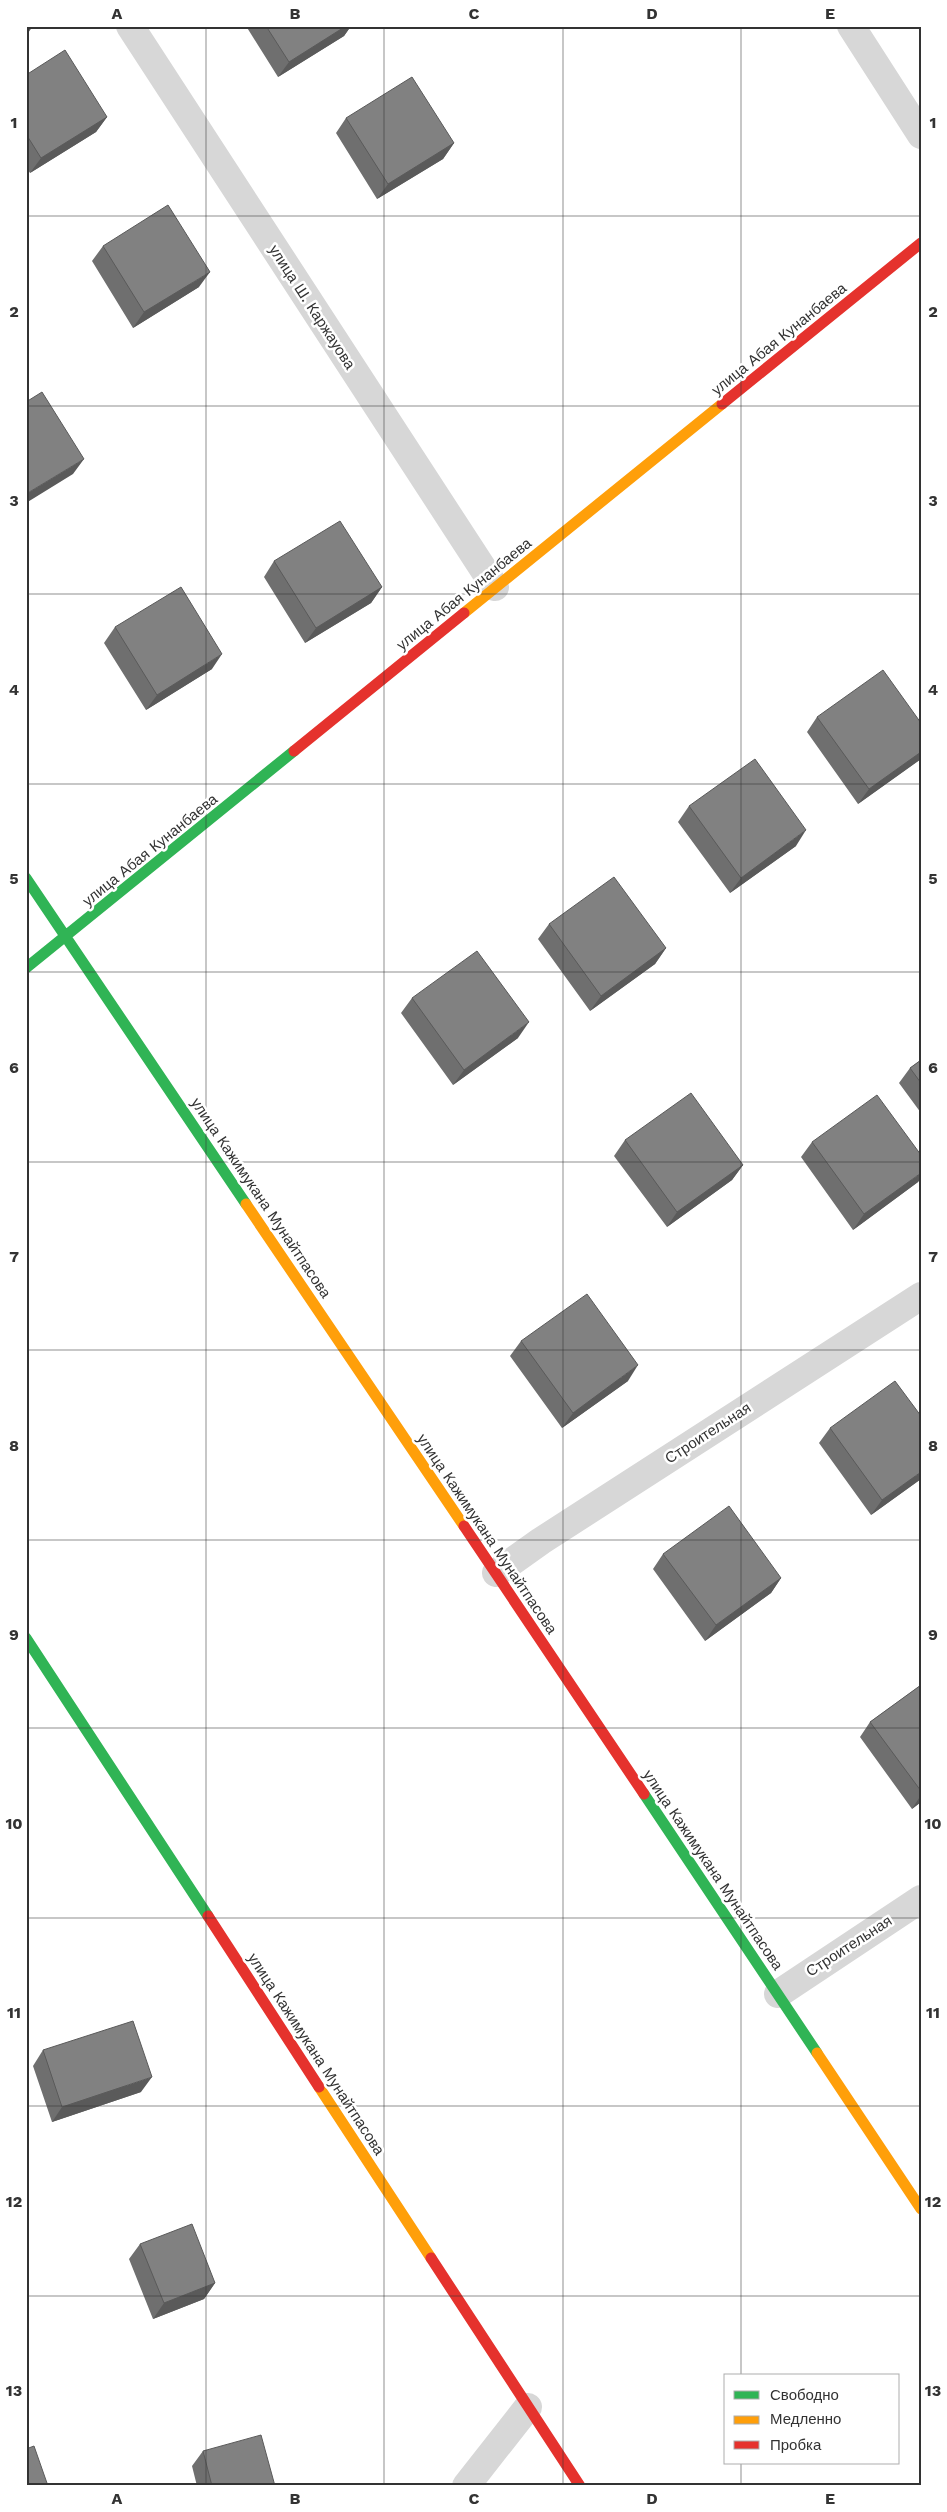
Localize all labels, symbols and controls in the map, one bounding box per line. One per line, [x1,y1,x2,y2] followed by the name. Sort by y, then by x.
[112,4,123,23] text: A
[290,4,301,23] text: B
[469,4,480,23] text: C
[646,4,658,23] text: D
[825,4,835,23] text: E
[11,113,17,132] text: 1
[930,113,936,132] text: 1
[265,241,359,373] street label: улица Ш. Каржауова
[708,279,851,399] street label: улица Абая Кунанбаева
[9,302,19,321] text: 2
[928,302,938,321] text: 2
[9,491,19,510] text: 3
[928,491,938,510] text: 3
[393,534,536,654] street label: улица Абая Кунанбаева
[9,680,19,699] text: 4
[928,680,938,699] text: 4
[79,790,222,910] street label: улица Абая Кунанбаева
[9,869,19,888] text: 5
[928,869,938,888] text: 5
[9,1058,19,1077] text: 6
[928,1058,938,1077] text: 6
[187,1095,335,1302] street label: улица Кажимукана Мунайтпасова
[9,1247,19,1266] text: 7
[928,1247,938,1266] text: 7
[662,1399,754,1467] street label: Строительная
[413,1431,561,1638] street label: улица Кажимукана Мунайтпасова
[9,1436,19,1455] text: 8
[928,1436,938,1455] text: 8
[9,1625,19,1644] text: 9
[928,1625,938,1644] text: 9
[639,1767,787,1974] street label: улица Кажимукана Мунайтпасова
[5,1814,23,1833] text: 10
[924,1814,942,1833] text: 10
[803,1912,895,1980] street label: Строительная
[244,1950,389,2159] street label: улица Кажимукана Мунайтпасова
[7,2003,21,2022] text: 11
[926,2003,940,2022] text: 11
[6,2192,22,2211] text: 12
[925,2192,941,2211] text: 12
[724,2374,900,2464] legend
[6,2381,22,2400] text: 13
[925,2381,941,2400] text: 13
[770,2386,839,2404] text: Свободно
[770,2410,841,2428] text: Медленно
[770,2436,822,2454] text: Пробка
[112,2489,123,2508] text: A
[290,2489,301,2508] text: B
[469,2489,480,2508] text: C
[646,2489,658,2508] text: D
[825,2489,835,2508] text: E

